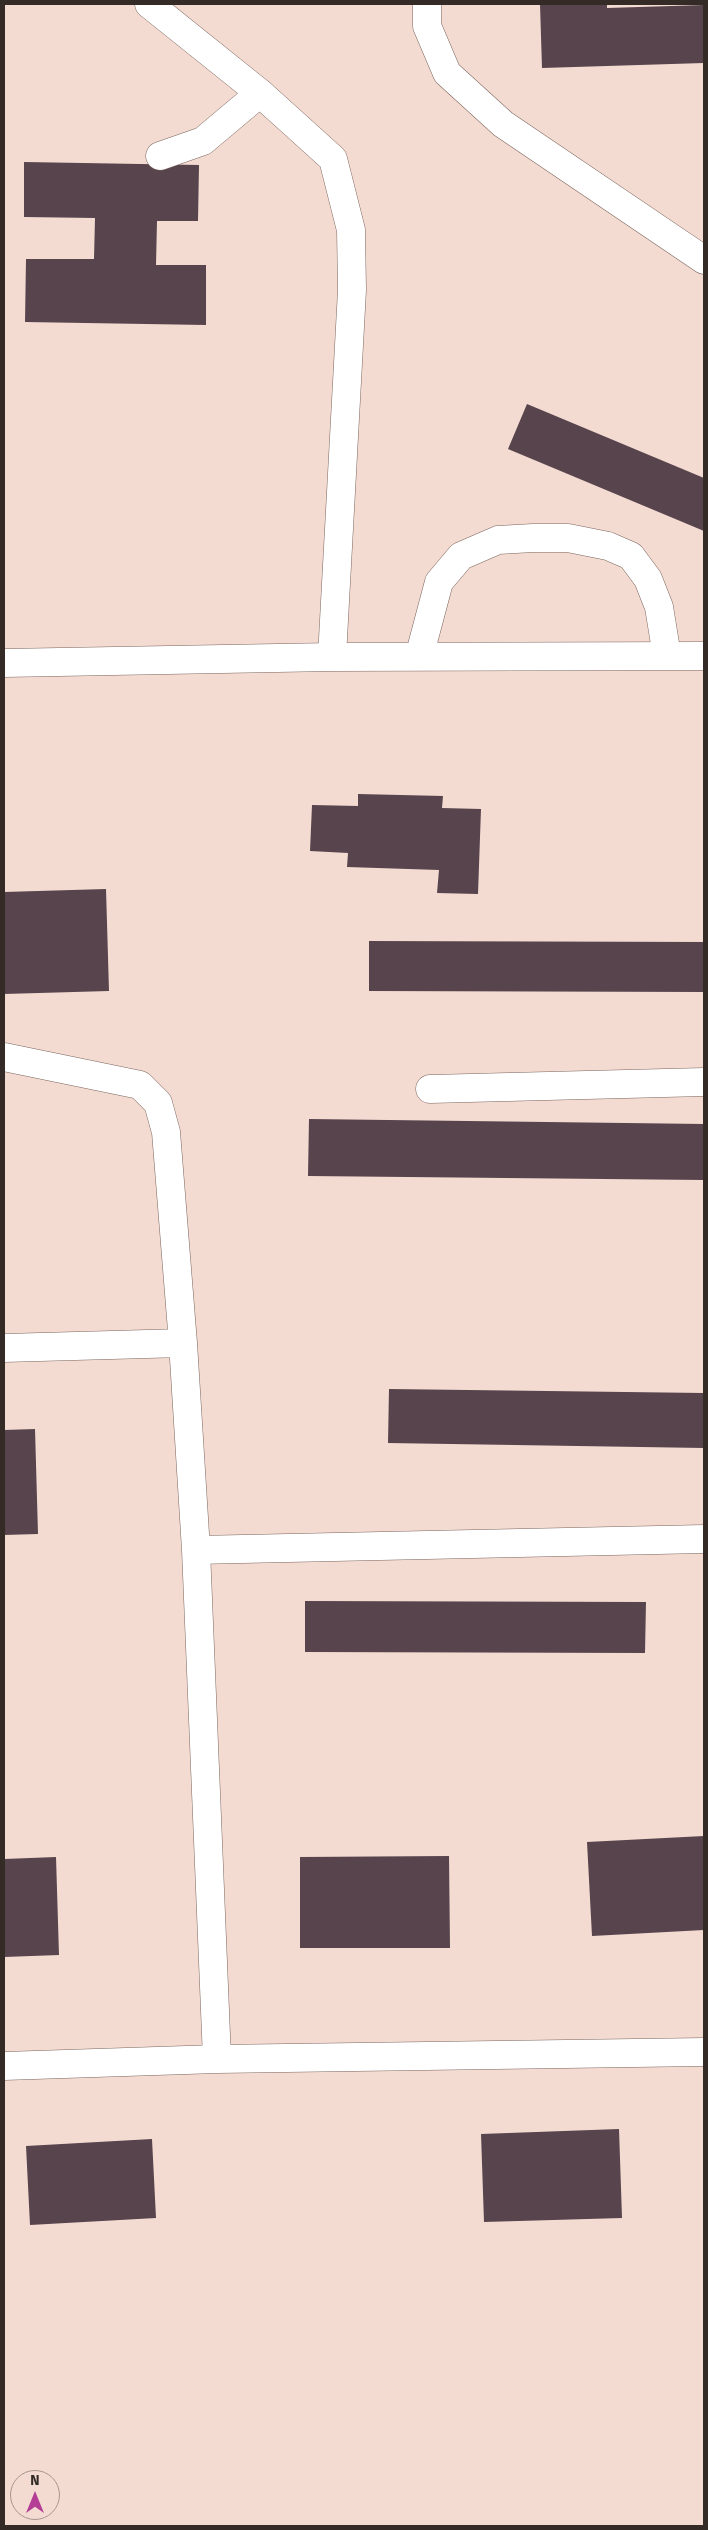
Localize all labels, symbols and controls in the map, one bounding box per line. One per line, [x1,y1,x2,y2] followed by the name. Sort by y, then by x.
[10,2470,60,2520] north arrow
[30,2472,40,2489] text: N

